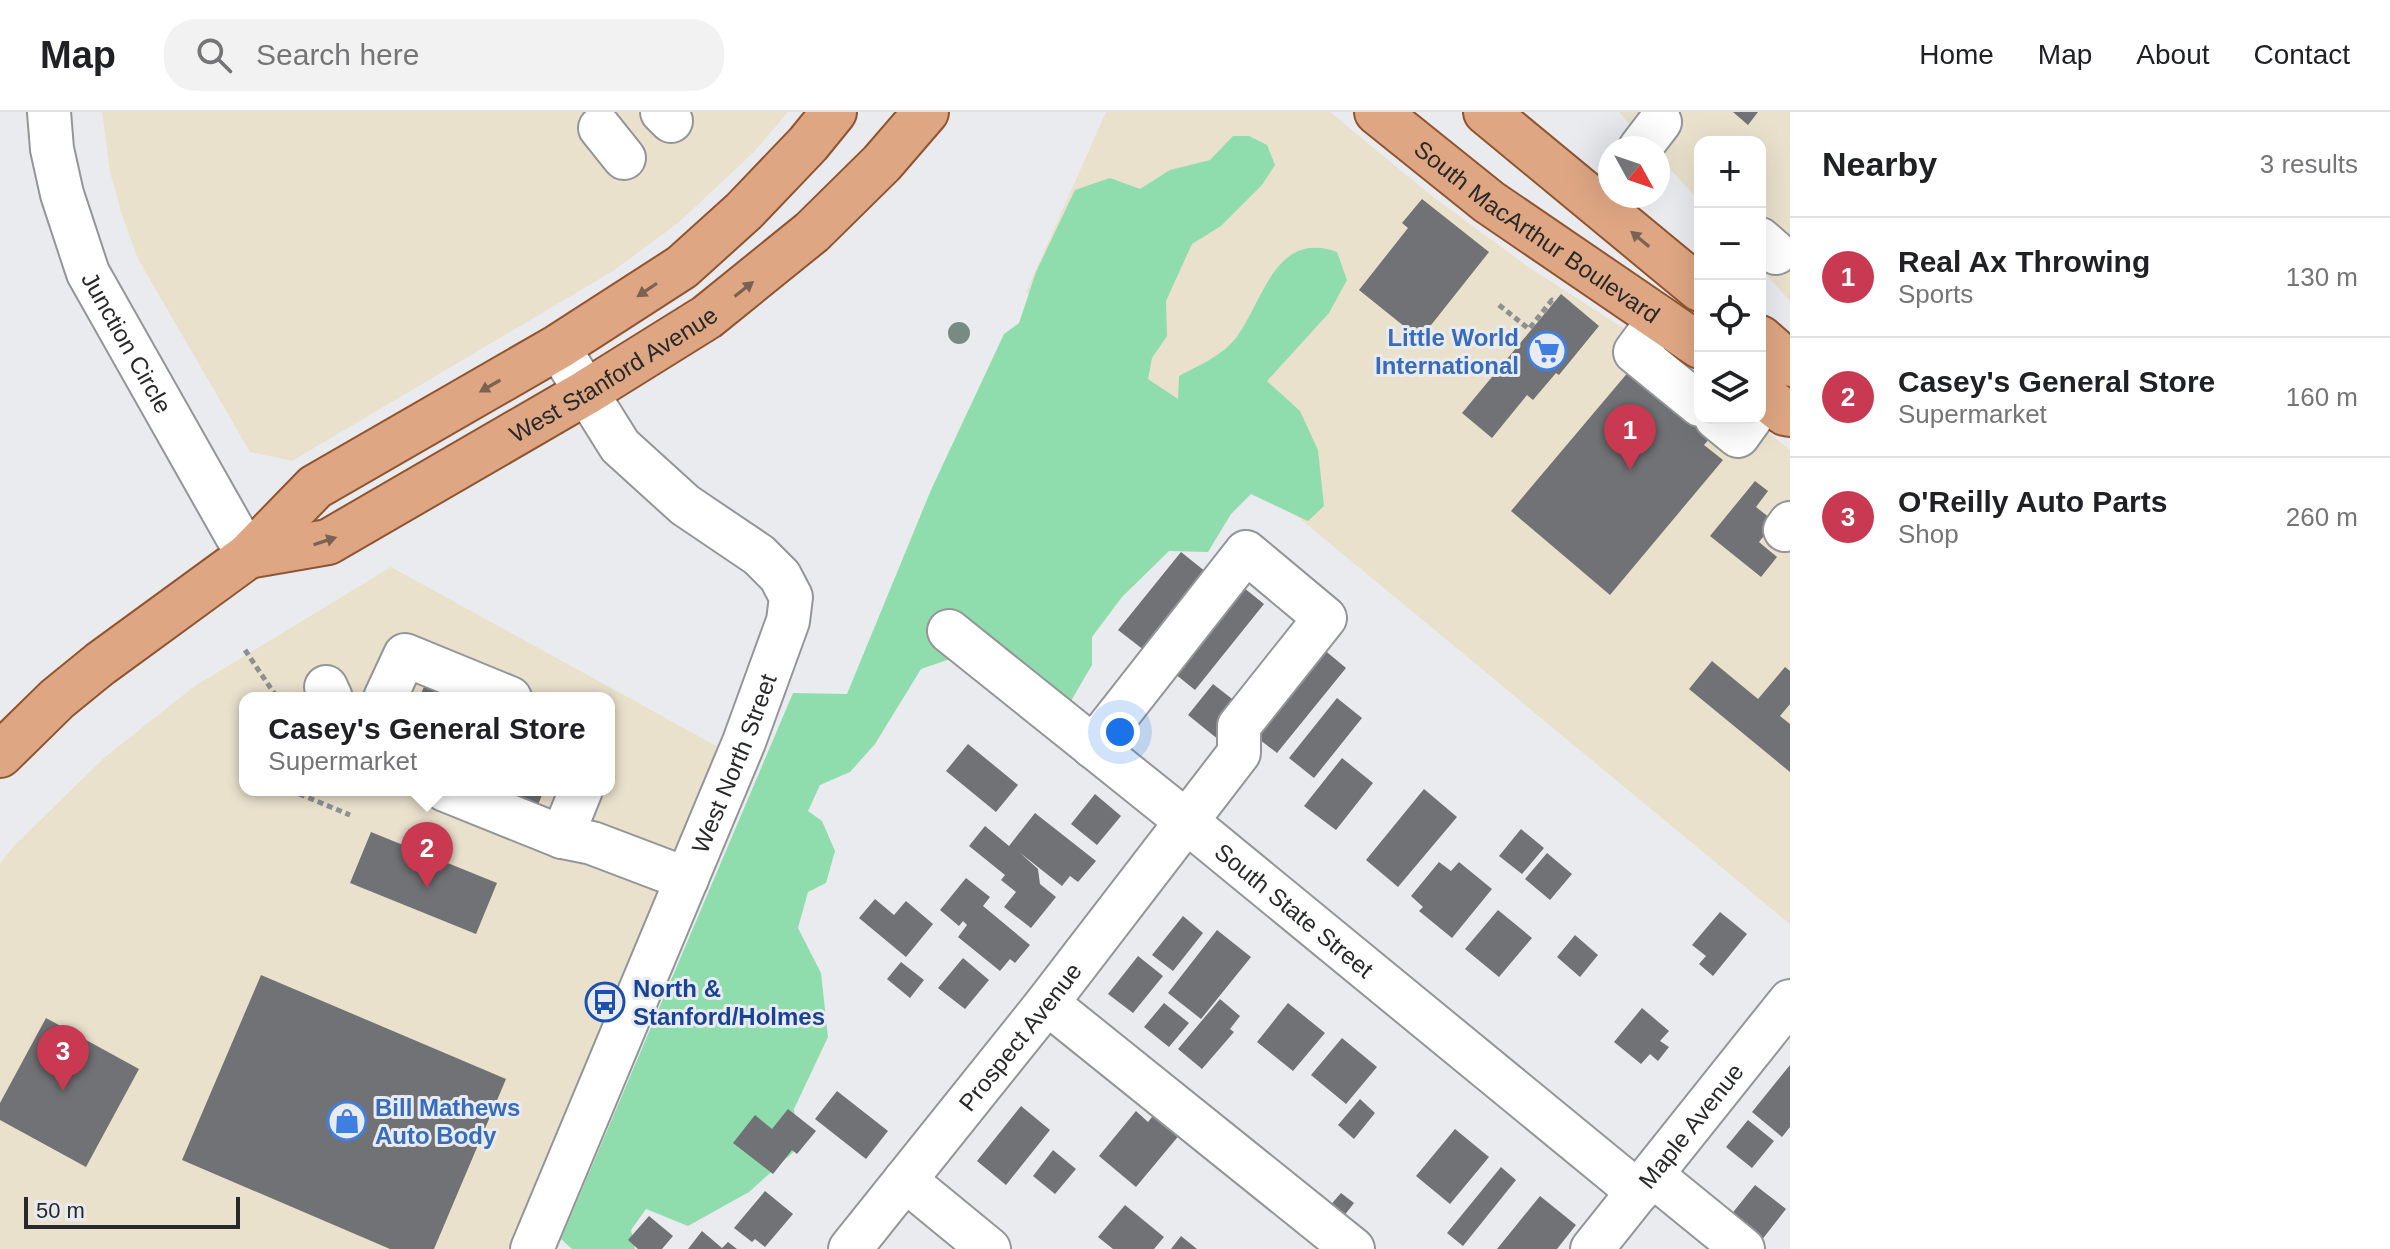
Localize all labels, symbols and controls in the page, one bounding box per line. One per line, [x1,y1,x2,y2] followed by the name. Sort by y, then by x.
[164,19,724,91] search box
[192,33,236,77] icon: search
[40,34,116,76] text: Map
[256,38,419,71] text: Search here
[1919,39,1994,70] text: Home
[2038,39,2092,70] text: Map
[2136,39,2210,70] text: About
[2254,39,2350,70] text: Contact
[1409,134,1665,328] street label: South MacArthur Boulevard
[1598,136,1670,208] north arrow
[1694,136,1766,424] map controls
[1694,136,1766,208] button: +
[1822,145,1937,183] text: Nearby
[2260,149,2358,179] text: 3 results
[1694,208,1766,280] button: −
[1630,231,1650,248] one-way arrow
[1898,245,2150,278] text: Real Ax Throwing
[1841,262,1855,292] text: 1
[2286,262,2358,292] text: 130 m
[77,267,178,418] street label: Junction Circle
[1898,279,1973,309] text: Sports
[1694,280,1766,352] button: locate
[734,281,754,298] one-way arrow
[637,282,658,297] one-way arrow
[504,301,723,447] street label: West Stanford Avenue
[1375,324,1519,379] place label: Little World International
[1526,330,1568,372] supermarket icon: Little World International
[1694,352,1766,424] button: layers
[1898,365,2215,398] text: Casey's General Store
[479,379,501,393] one-way arrow
[1841,382,1855,412] text: 2
[2286,382,2358,412] text: 160 m
[1898,399,2047,429] text: Supermarket
[1604,404,1656,470] pin: 1
[1898,485,2167,518] text: O'Reilly Auto Parts
[1841,502,1855,532] text: 3
[2286,502,2358,532] text: 260 m
[1898,519,1959,549] text: Shop
[313,534,337,546] one-way arrow
[686,670,781,857] street label: West North Street
[239,692,615,796] popup
[268,712,586,745] text: Casey's General Store
[1100,712,1140,752] your location
[268,746,417,776] text: Supermarket
[401,822,453,888] pin: 2
[1210,837,1379,983] street label: South State Street
[953,957,1087,1116] street label: Prospect Avenue
[633,975,825,1030] place label: North & Stanford/Holmes
[584,981,626,1023] bus stop icon: North & Stanford/Holmes
[37,1025,89,1091] pin: 3
[1633,1058,1748,1193] street label: Maple Avenue
[375,1094,520,1149] place label: Bill Mathews Auto Body
[326,1100,368,1142] shop icon: Bill Mathews Auto Body
[24,1193,240,1229] scale bar
[36,1198,85,1223] text: 50 m

